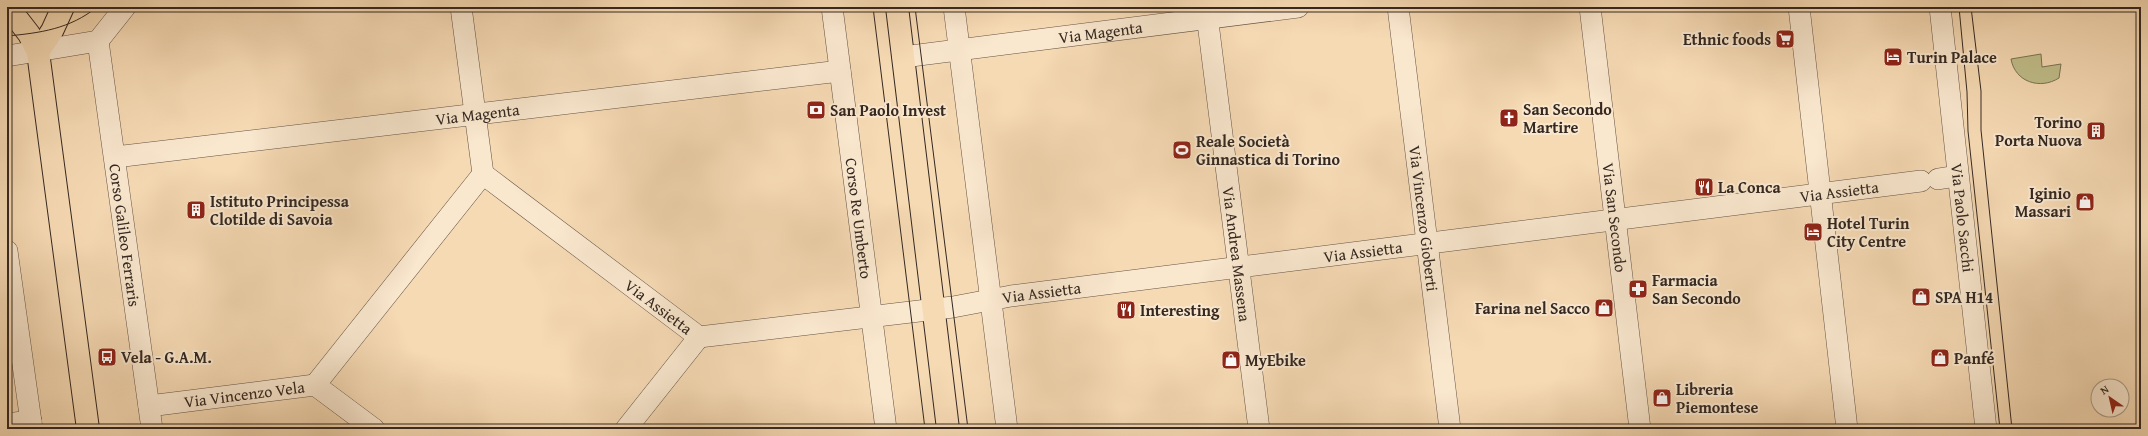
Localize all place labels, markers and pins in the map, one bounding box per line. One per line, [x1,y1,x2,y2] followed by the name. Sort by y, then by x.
[1683,27,1771,51] place label: Ethnic foods
[1774,28,1796,50] supermarket icon: Ethnic foods
[1907,45,1997,69] place label: Turin Palace
[1882,46,1904,68] hotel icon: Turin Palace
[1523,97,1612,139] place label: San Secondo Martire
[830,98,946,122] place label: San Paolo Invest
[805,99,827,121] bank icon: San Paolo Invest
[1498,107,1520,129] church icon: San Secondo Martire
[1995,110,2083,152] place label: Torino Porta Nuova
[2085,120,2107,142] building icon: Torino Porta Nuova
[1196,129,1341,171] place label: Reale Società Ginnastica di Torino
[1171,139,1193,161] sports icon: Reale Società Ginnastica di Torino
[1718,175,1781,199] place label: La Conca
[1693,176,1715,198] restaurant icon: La Conca
[2015,181,2071,223] place label: Iginio Massari
[210,189,350,231] place label: Istituto Principessa Clotilde di Savoia
[2074,191,2096,213] shop icon: Iginio Massari
[185,199,207,221] building icon: Istituto Principessa Clotilde di Savoia
[1827,211,1910,253] place label: Hotel Turin City Centre
[1802,221,1824,243] hotel icon: Hotel Turin City Centre
[1652,268,1741,310] place label: Farmacia San Secondo
[1627,278,1649,300] pharmacy icon: Farmacia San Secondo
[1935,285,1993,309] place label: SPA H14
[1910,286,1932,308] shop icon: SPA H14
[1475,296,1590,320] place label: Farina nel Sacco
[1593,297,1615,319] shop icon: Farina nel Sacco
[1140,298,1220,322] place label: Interesting
[1115,299,1137,321] restaurant icon: Interesting
[121,345,212,369] place label: Vela - G.A.M.
[96,346,118,368] bus stop icon: Vela - G.A.M.
[1954,346,1995,370] place label: Panfé
[1929,347,1951,369] shop icon: Panfé
[1245,348,1306,372] place label: MyEbike
[1220,349,1242,371] shop icon: MyEbike
[1676,377,1759,419] place label: Libreria Piemontese
[1651,387,1673,409] shop icon: Libreria Piemontese

